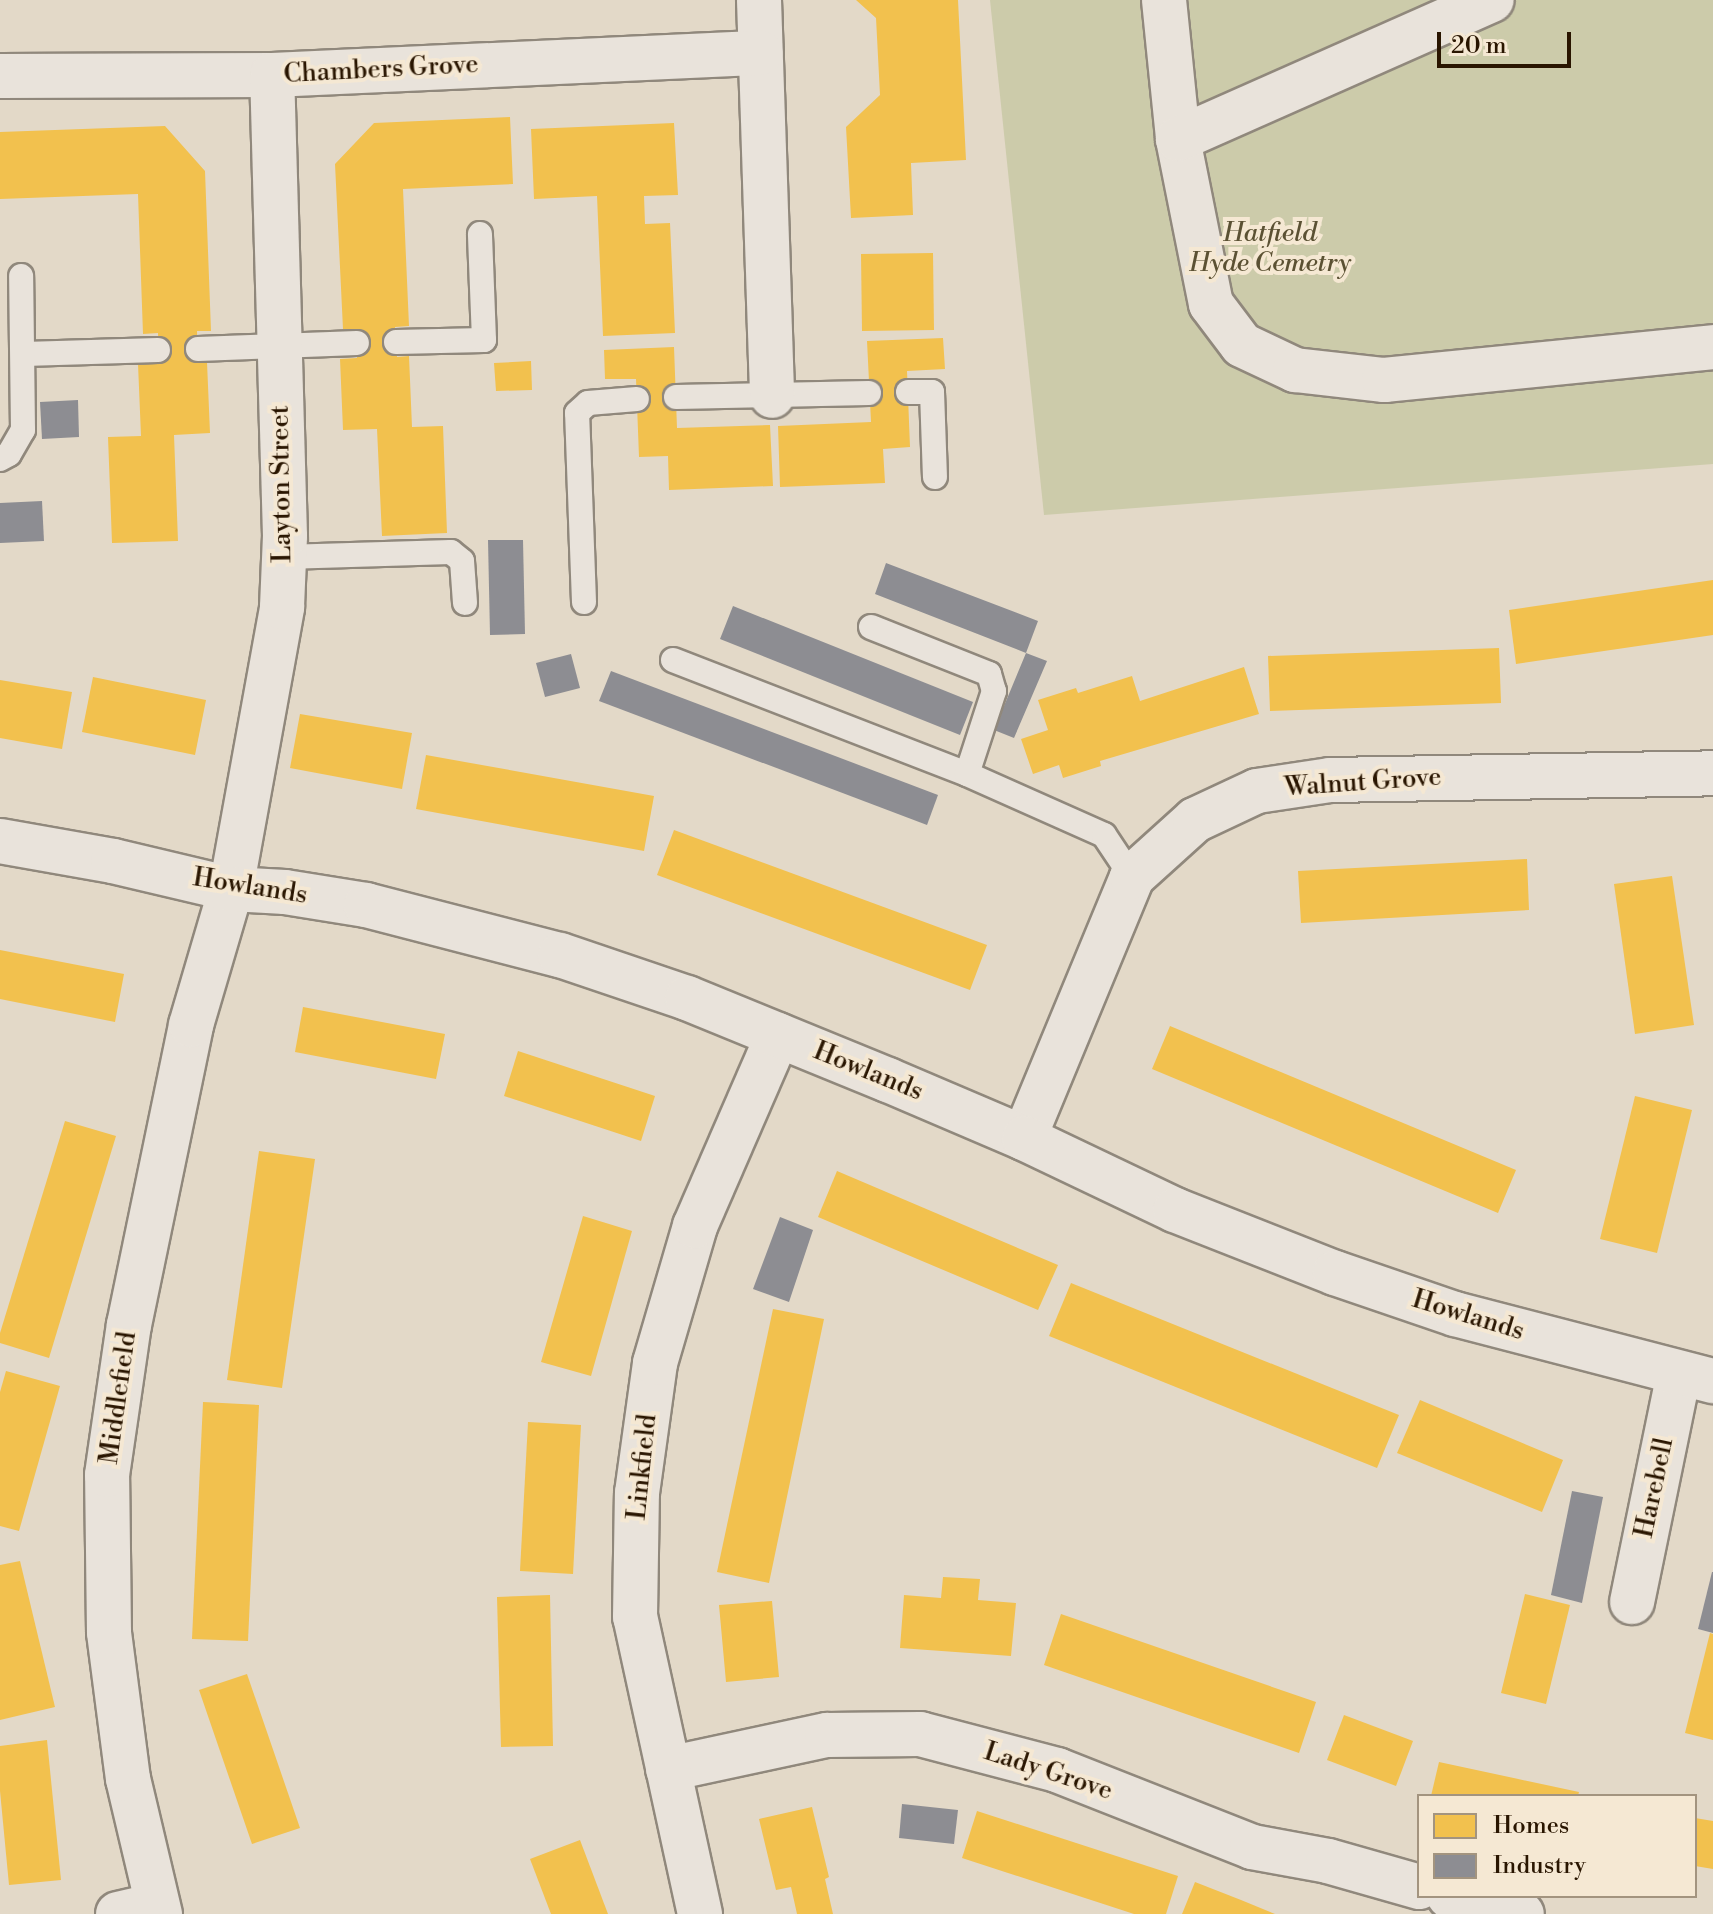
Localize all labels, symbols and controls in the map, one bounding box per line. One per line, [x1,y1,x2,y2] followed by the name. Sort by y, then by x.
[1441,16,1575,66] scale bar
[1451,31,1507,61] text: 20 m
[283,49,479,91] street label: Chambers Grove
[1189,218,1351,280] park label: Hatfield Hyde Cemetry
[265,405,299,563] street label: Layton Street
[1283,762,1443,804] street label: Walnut Grove
[191,863,309,911] street label: Howlands
[809,1036,927,1108] street label: Howlands
[1408,1284,1528,1348] street label: Howlands
[94,1330,144,1466] street label: Middlefield
[622,1412,664,1522] street label: Linkfield
[1629,1435,1681,1541] street label: Harebell
[980,1737,1116,1807] street label: Lady Grove
[1417,1794,1697,1898] legend
[1493,1811,1569,1841] text: Homes
[1493,1851,1586,1881] text: Industry

